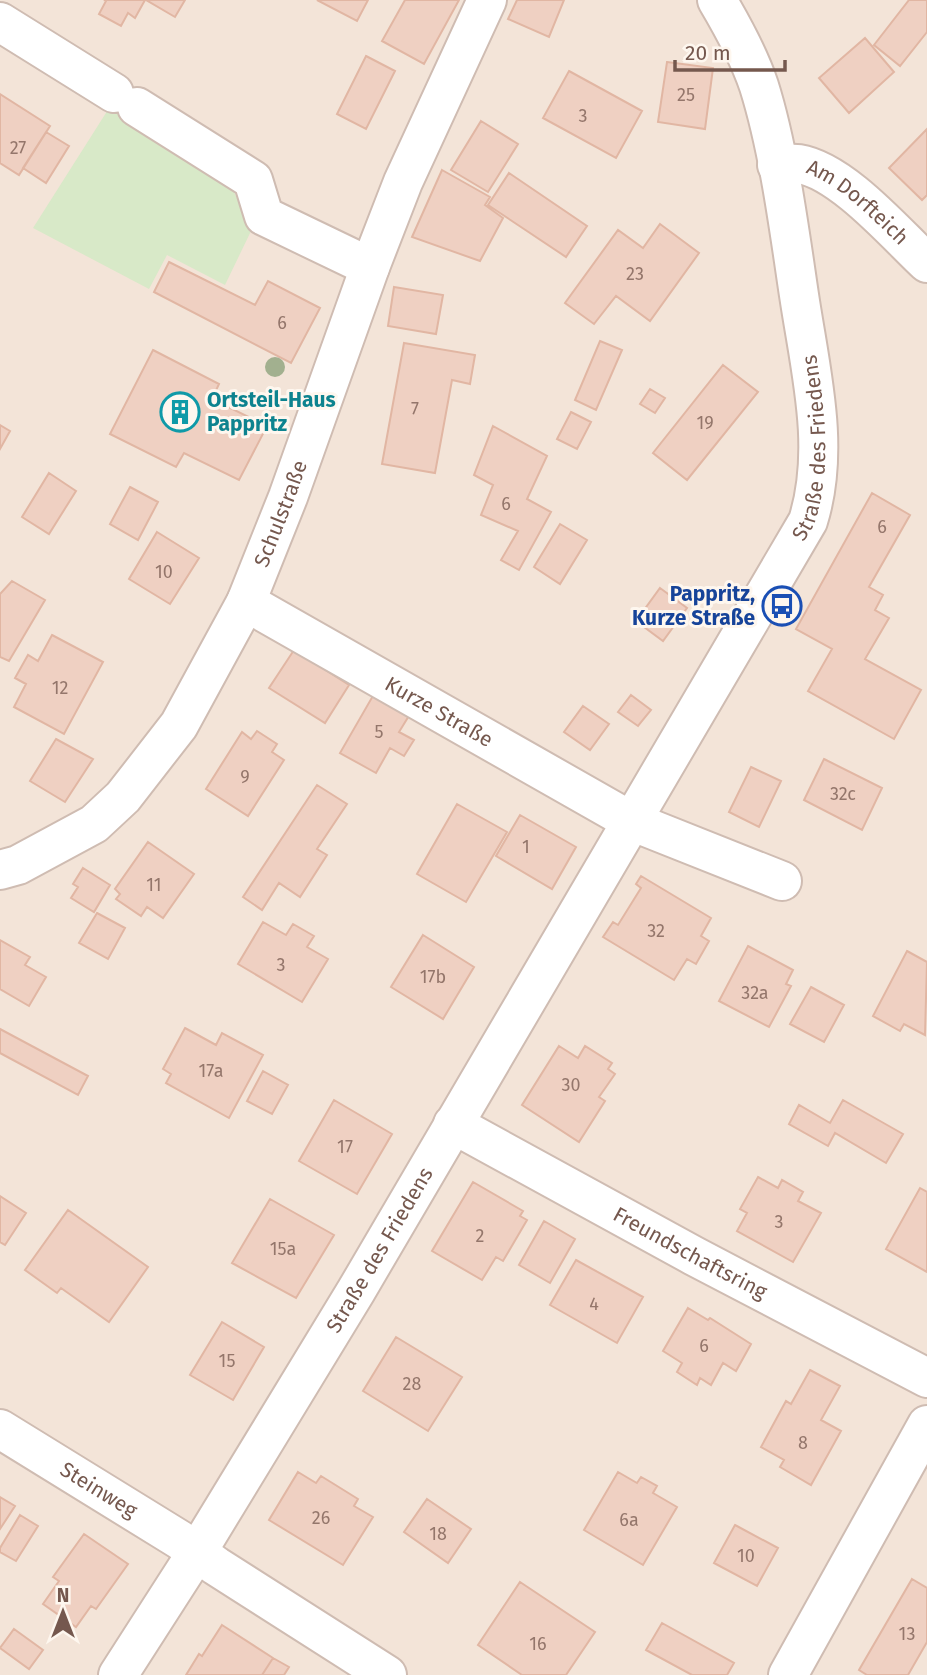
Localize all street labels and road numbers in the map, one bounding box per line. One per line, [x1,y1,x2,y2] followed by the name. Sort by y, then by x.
[803,154,914,250] street label: Am Dorfteich
[786,353,831,545] street label: Straße des Friedens
[248,457,313,571] street label: Schulstraße
[380,671,498,753] street label: Kurze Straße
[321,1163,439,1338] street label: Straße des Friedens
[609,1201,772,1305] street label: Freundschaftsring
[55,1456,142,1524] street label: Steinweg

